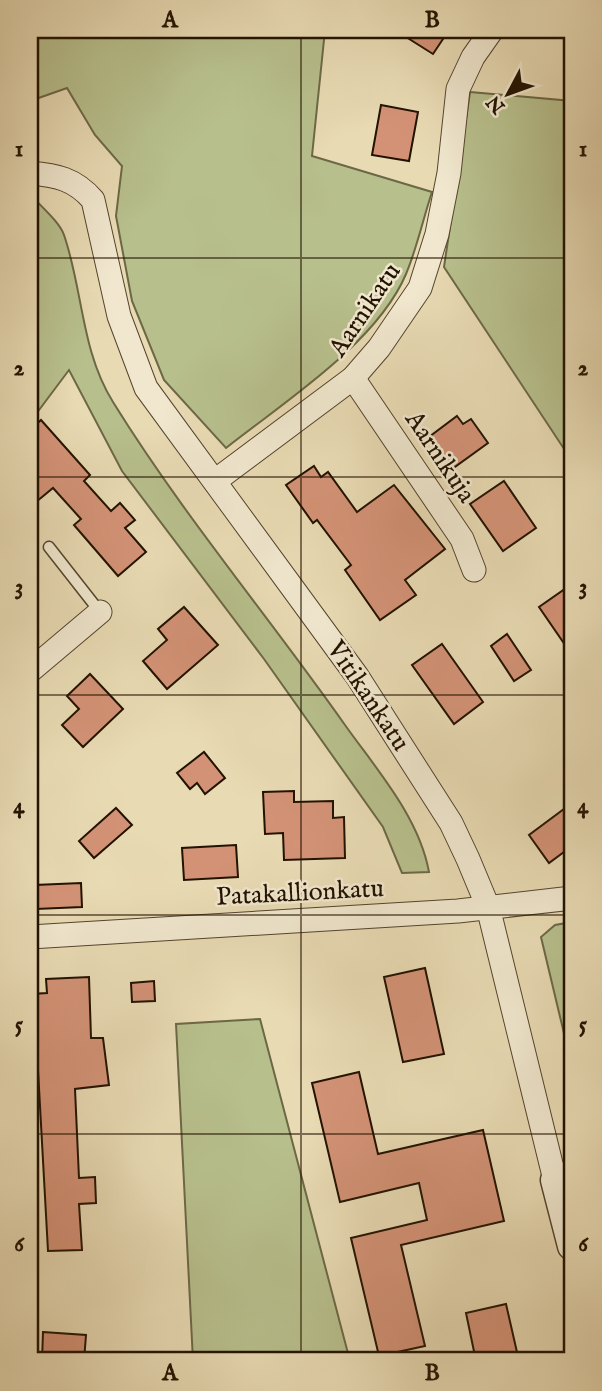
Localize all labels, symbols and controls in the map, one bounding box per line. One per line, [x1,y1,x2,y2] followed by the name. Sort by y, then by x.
[161,6,179,35] text: A
[424,6,440,35] text: B
[472,60,542,130] north arrow
[482,89,512,119] text: N
[15,135,23,164] text: 1
[579,135,587,164] text: 1
[321,257,409,364] street label: Aarnikatu
[14,354,25,383] text: 2
[578,354,589,383] text: 2
[397,404,483,510] street label: Aarnikuja
[15,573,23,602] text: 3
[579,573,587,602] text: 3
[318,634,417,758] street label: Vitikankatu
[13,792,25,821] text: 4
[577,792,589,821] text: 4
[215,872,385,914] street label: Patakallionkatu
[15,1011,24,1040] text: 5
[579,1011,588,1040] text: 5
[14,1230,25,1259] text: 6
[578,1230,589,1259] text: 6
[161,1359,179,1388] text: A
[424,1359,440,1388] text: B

